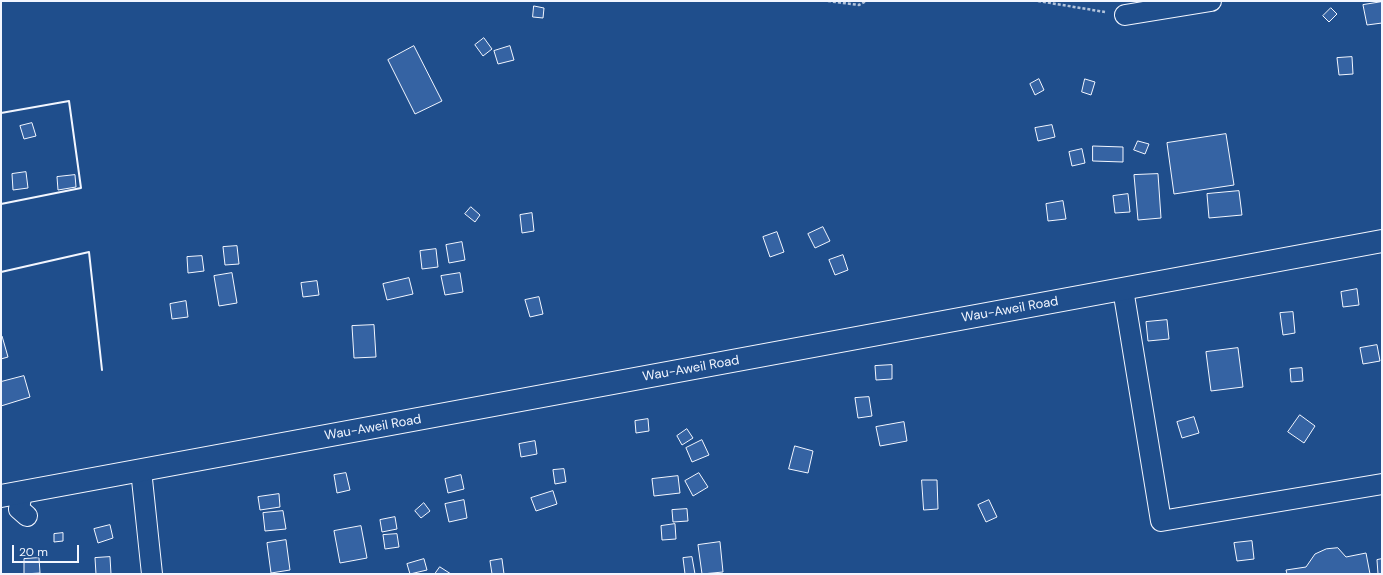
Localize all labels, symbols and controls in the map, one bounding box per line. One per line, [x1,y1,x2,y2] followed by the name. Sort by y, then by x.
[960,294,1060,326] street label: Wau-Aweil Road
[641,353,741,385] street label: Wau-Aweil Road
[323,412,423,444] street label: Wau-Aweil Road
[14,537,81,563] scale bar
[19,544,48,560] text: 20 m

